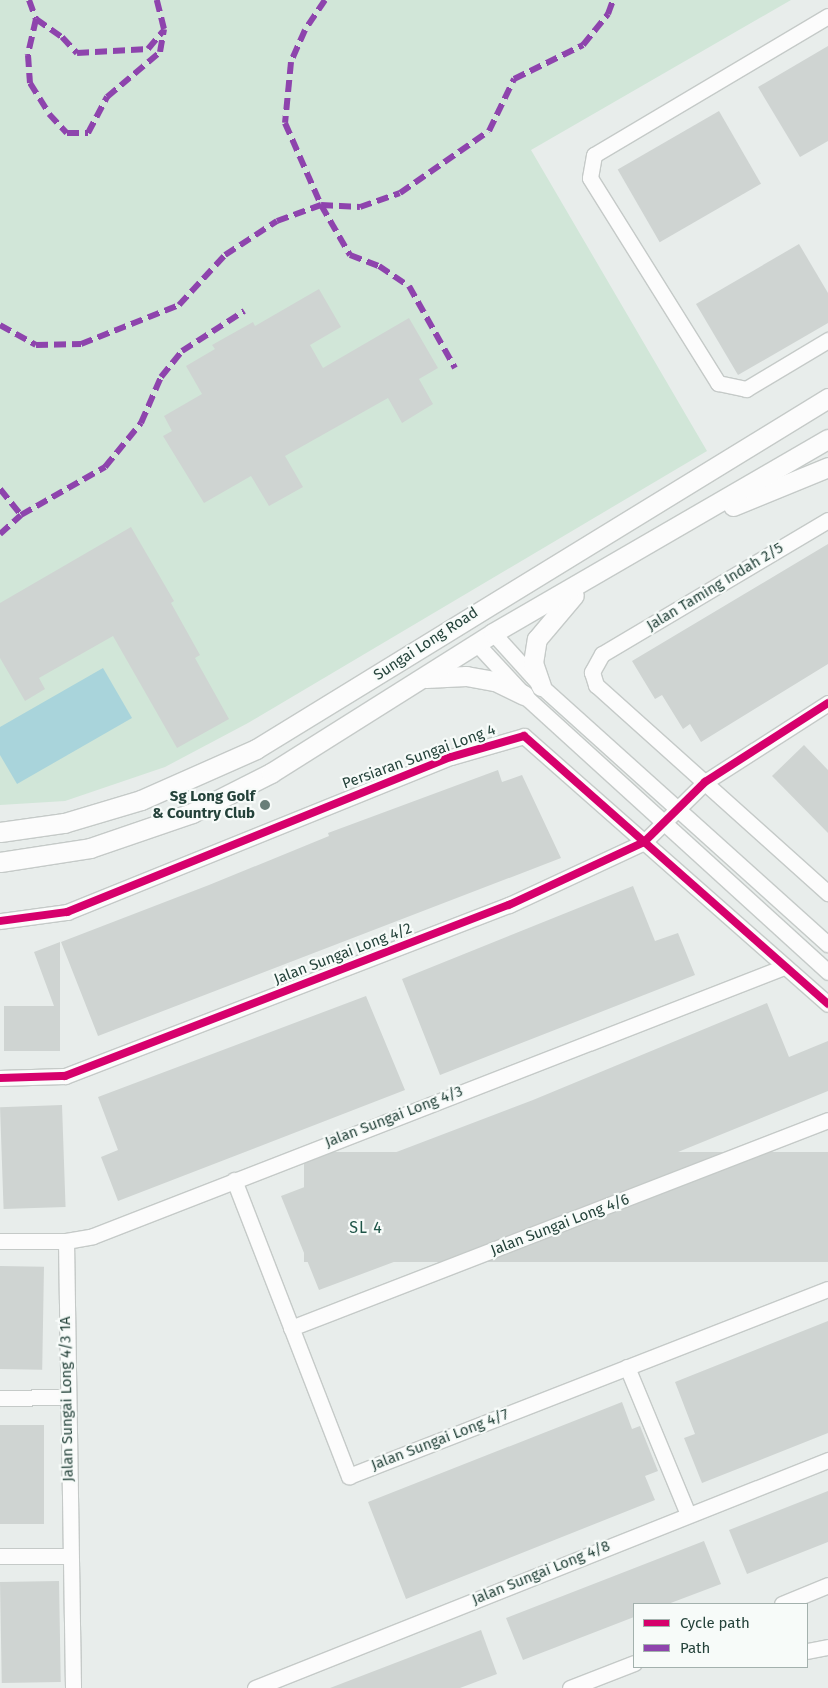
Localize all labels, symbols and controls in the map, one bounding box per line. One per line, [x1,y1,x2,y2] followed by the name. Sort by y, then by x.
[643,539,787,635] street label: Jalan Taming Indah 2/5
[371,604,481,684] street label: Sungai Long Road
[340,721,498,793] street label: Persiaran Sungai Long 4
[152,787,255,822] place label: Sg Long Golf & Country Club
[259,799,271,811] marker: Sg Long Golf & Country Club
[272,919,414,989] street label: Jalan Sungai Long 4/2
[322,1082,466,1152] street label: Jalan Sungai Long 4/3
[488,1190,632,1260] street label: Jalan Sungai Long 4/6
[349,1218,383,1238] district label: SL 4
[57,1316,77,1482] street label: Jalan Sungai Long 4/3 1A
[369,1405,511,1475] street label: Jalan Sungai Long 4/7
[469,1537,613,1609] street label: Jalan Sungai Long 4/8
[633,1603,808,1668] legend
[680,1614,750,1632] text: Cycle path
[680,1639,710,1657] text: Path

